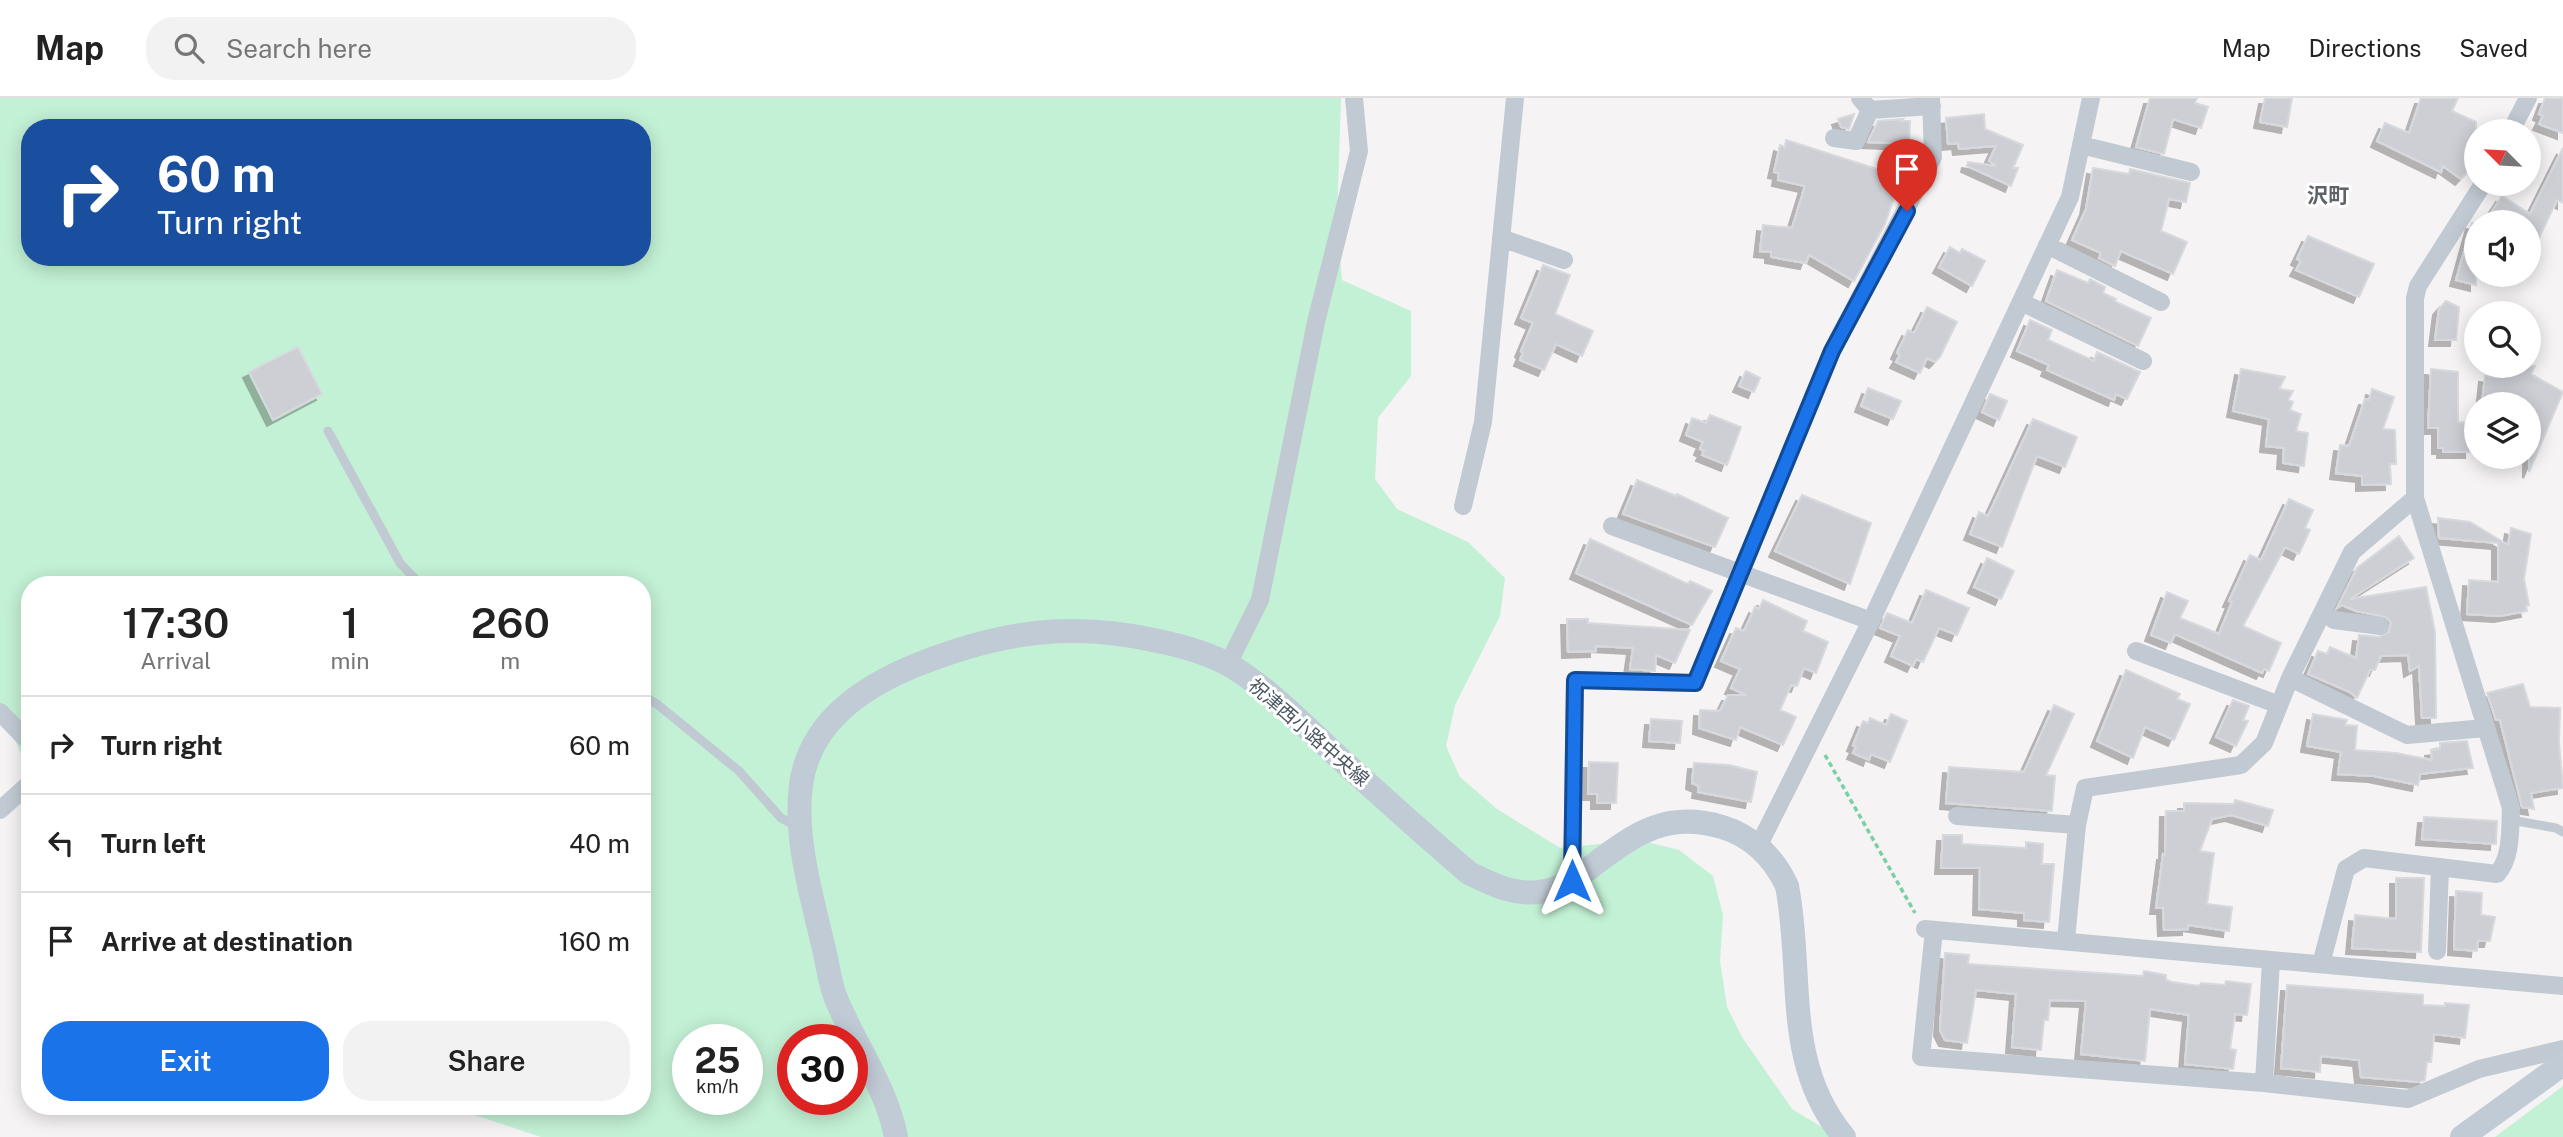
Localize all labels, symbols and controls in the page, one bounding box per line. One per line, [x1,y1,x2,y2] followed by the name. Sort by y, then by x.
[146,17,636,80] search box
[35,29,104,67] text: Map
[170,29,208,67] icon: search
[226,33,372,64] text: Search here
[2222,34,2271,62] text: Map
[2309,34,2421,62] text: Directions
[2459,34,2528,62] text: Saved
[2464,119,2541,196] north arrow
[2464,119,2541,469] map controls
[1877,139,1937,211] pin
[157,145,276,203] text: 60 m
[42,147,133,238] icon: right
[1888,150,1926,188] icon: arrive
[2307,183,2349,208] district label: 沢町
[157,204,302,241] text: Turn right
[2464,210,2541,287] button: sound
[2464,301,2541,378] button: search
[2464,392,2541,469] button: layers
[122,598,229,647] text: 17:30
[341,598,359,647] text: 1
[471,598,550,647] text: 260
[140,647,211,674] text: Arrival
[331,647,370,674] text: min
[500,647,520,674] text: m
[1244,674,1374,790] street label: 祝津西小路中央線
[42,726,80,764] icon: right
[101,730,223,761] text: Turn right
[569,730,630,761] text: 60 m
[42,824,80,862] icon: left
[101,828,206,859] text: Turn left
[569,828,630,859] text: 40 m
[1535,844,1609,918] position arrow
[42,922,80,960] icon: arrive
[101,926,353,957] text: Arrive at destination
[559,926,630,957] text: 160 m
[42,1021,329,1101] button: Exit
[343,1021,630,1101] button: Share
[777,1024,868,1115] speed limit sign: 30
[695,1040,740,1081] text: 25
[696,1076,739,1097] text: km/h

